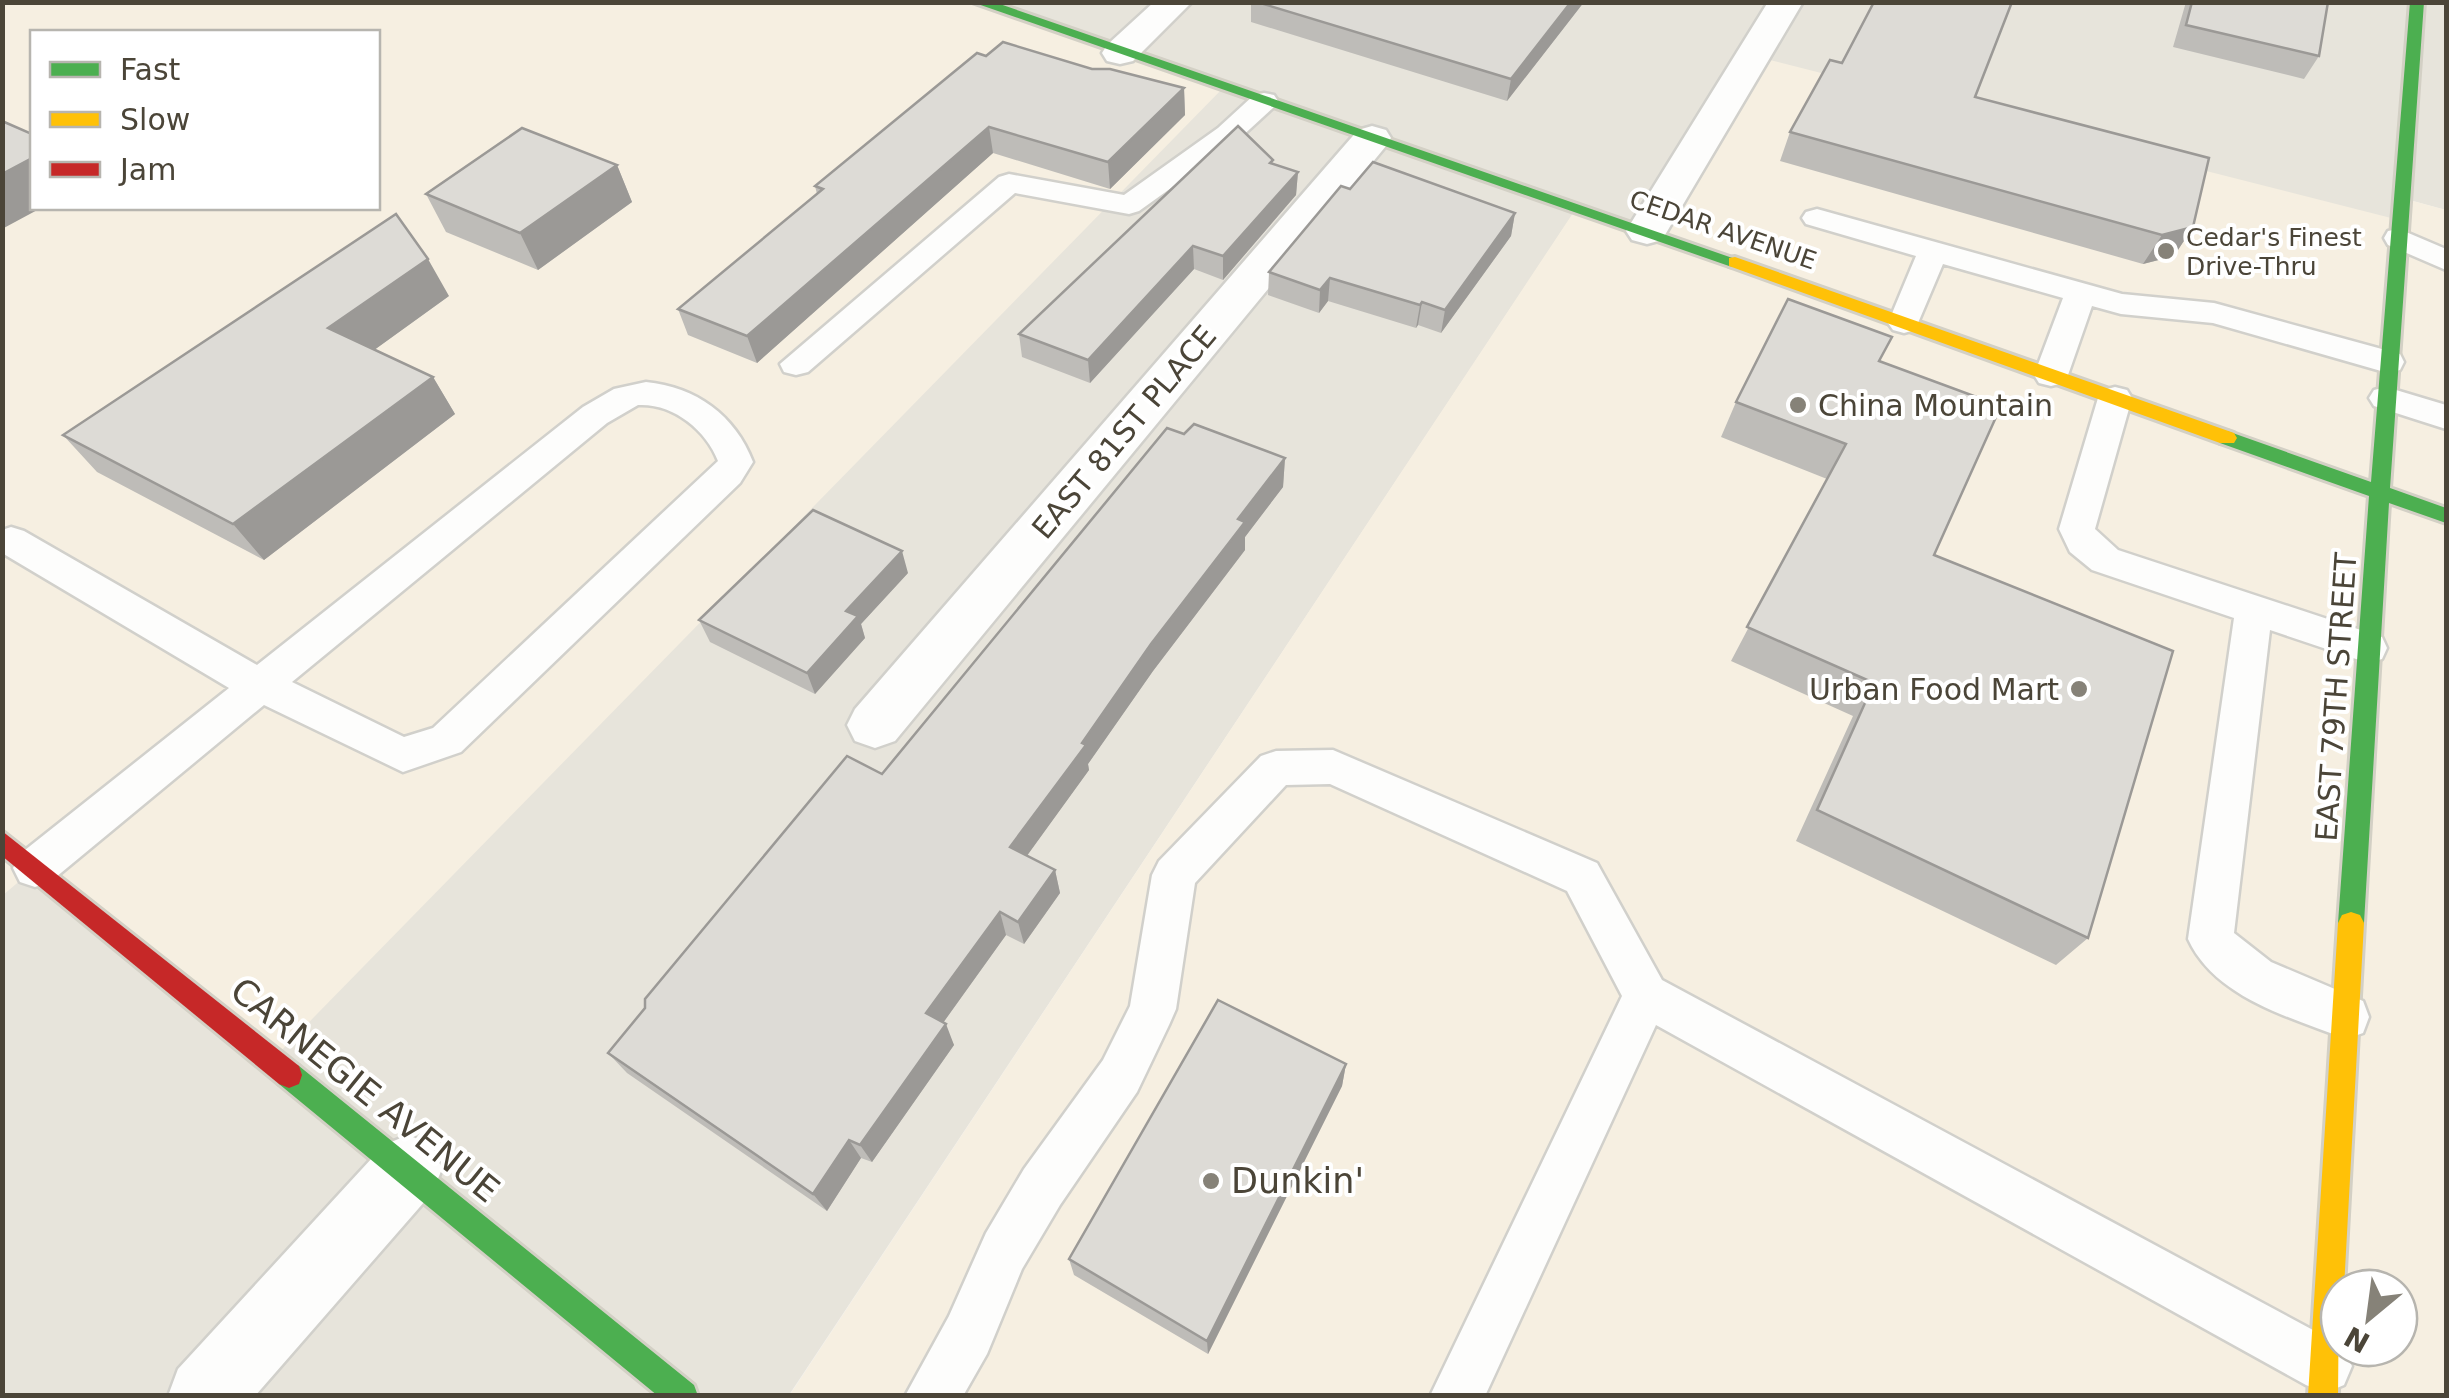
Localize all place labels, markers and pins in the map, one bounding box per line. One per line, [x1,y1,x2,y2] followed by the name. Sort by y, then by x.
[2186,223,2362,281] place label: Cedar's Finest Drive-Thru
[2155,240,2177,262] marker: Cedar's Finest Drive-Thru
[1818,388,2053,423] place label: China Mountain
[1787,394,1809,416] marker: China Mountain
[1809,672,2059,707] place label: Urban Food Mart
[2068,678,2090,700] marker: Urban Food Mart
[1231,1161,1364,1201] place label: Dunkin'
[1200,1170,1222,1192] marker: Dunkin'

